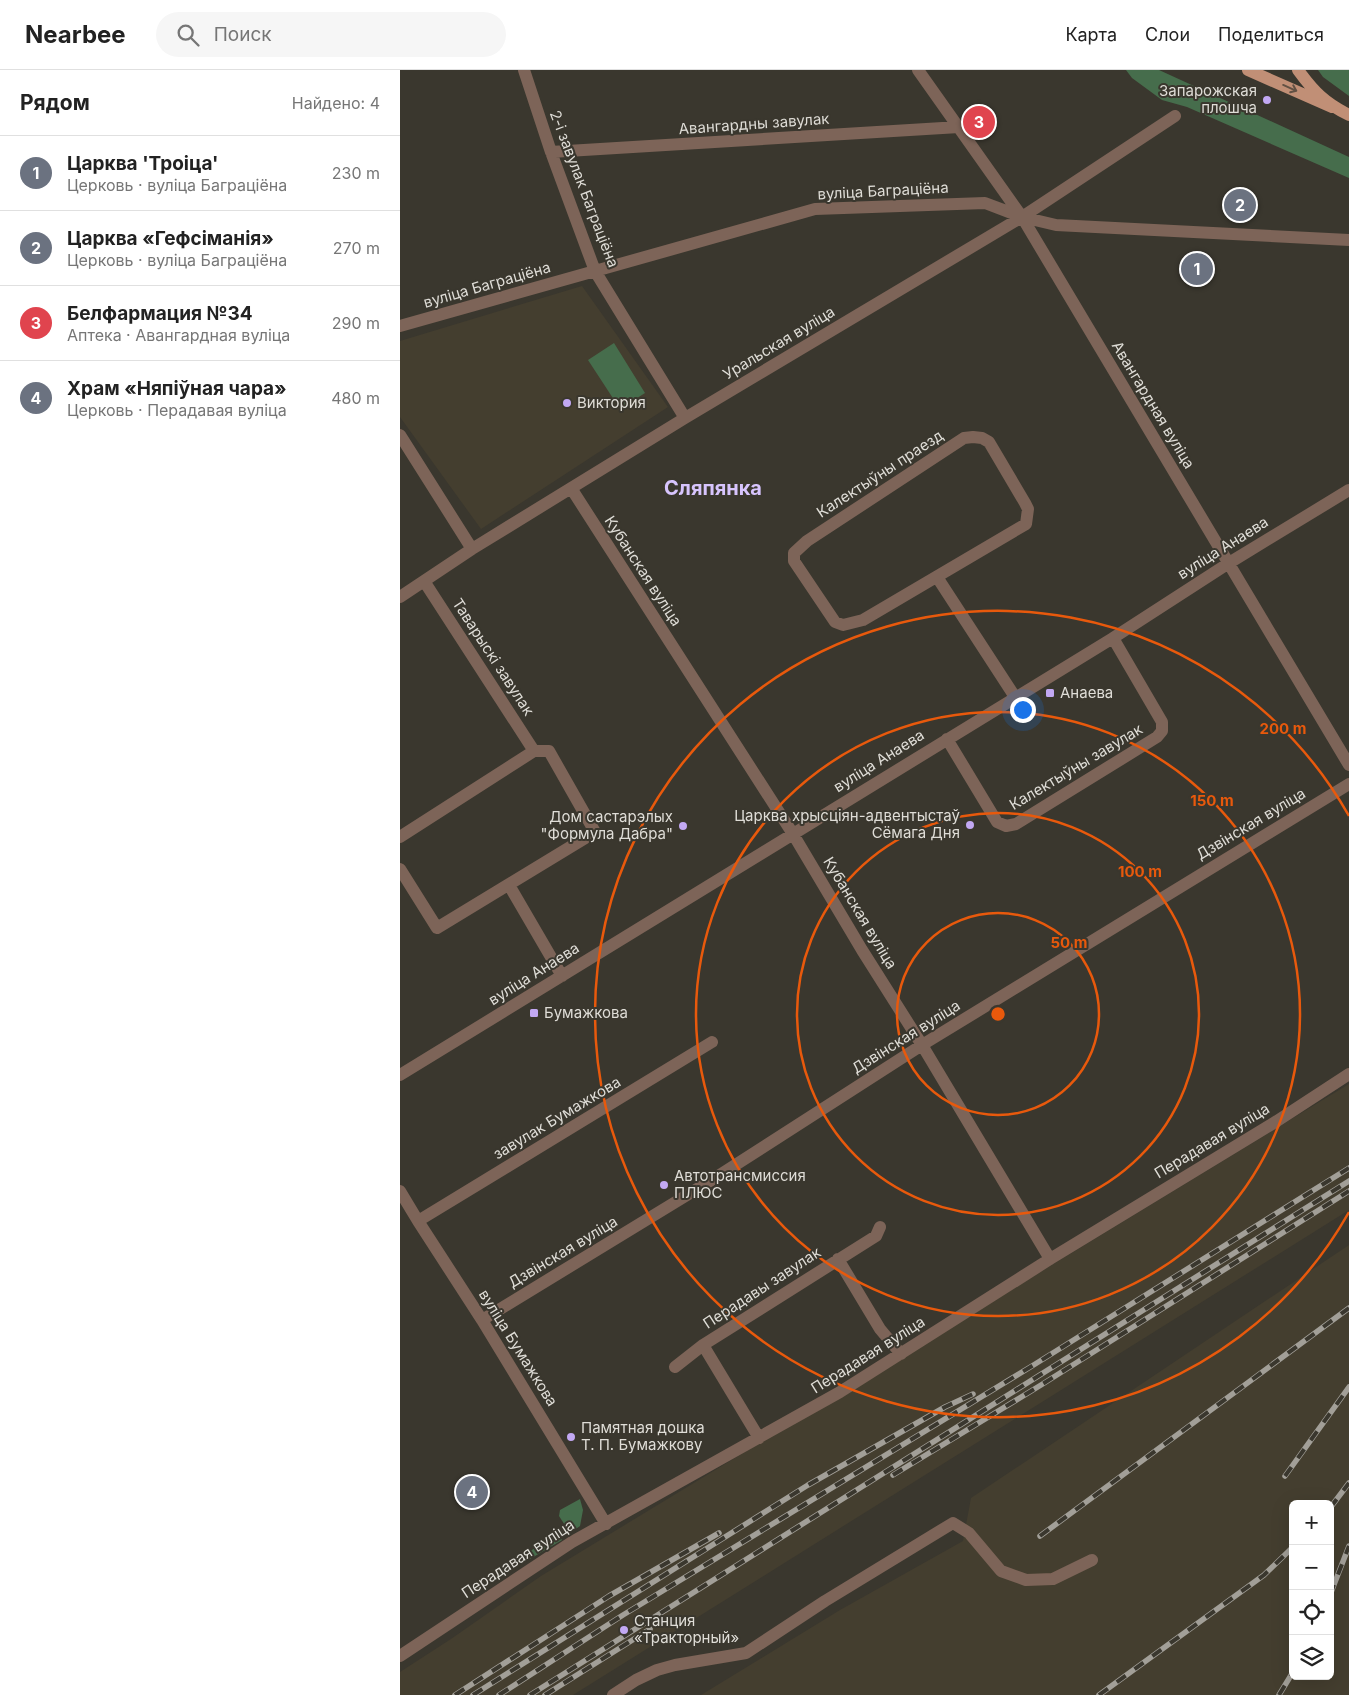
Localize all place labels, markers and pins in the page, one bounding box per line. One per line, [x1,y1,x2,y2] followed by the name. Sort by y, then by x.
[1159,81,1257,117] place label: Запарожская плошча
[1261,94,1273,106] marker: Запарожская плошча
[963,103,995,141] pin: 3
[1224,186,1256,224] pin: 2
[1181,250,1213,288] pin: 1
[577,393,646,412] place label: Виктория
[561,397,573,409] marker: Виктория
[1060,683,1113,702] place label: Анаева
[1044,687,1056,699] marker: Анаева
[734,806,961,842] place label: Царква хрысціян-адвентыстаў Сёмага Дня
[541,807,673,843] place label: Дом састарэлых "Формула Дабра"
[964,819,976,831] marker: Царква хрысціян-адвентыстаў Сёмага Дня
[677,820,689,832] marker: Дом састарэлых "Формула Дабра"
[544,1003,628,1022] place label: Бумажкова
[989,1005,1007,1023] centre of rings
[528,1007,540,1019] marker: Бумажкова
[674,1166,806,1202] place label: Автотрансмиссия ПЛЮС
[658,1179,670,1191] marker: Автотрансмиссия ПЛЮС
[581,1418,705,1454] place label: Памятная дошка Т. П. Бумажкову
[565,1431,577,1443] marker: Памятная дошка Т. П. Бумажкову
[456,1473,488,1511] pin: 4
[634,1611,739,1647] place label: Станция «Тракторный»
[618,1624,630,1636] marker: Станция «Тракторный»

